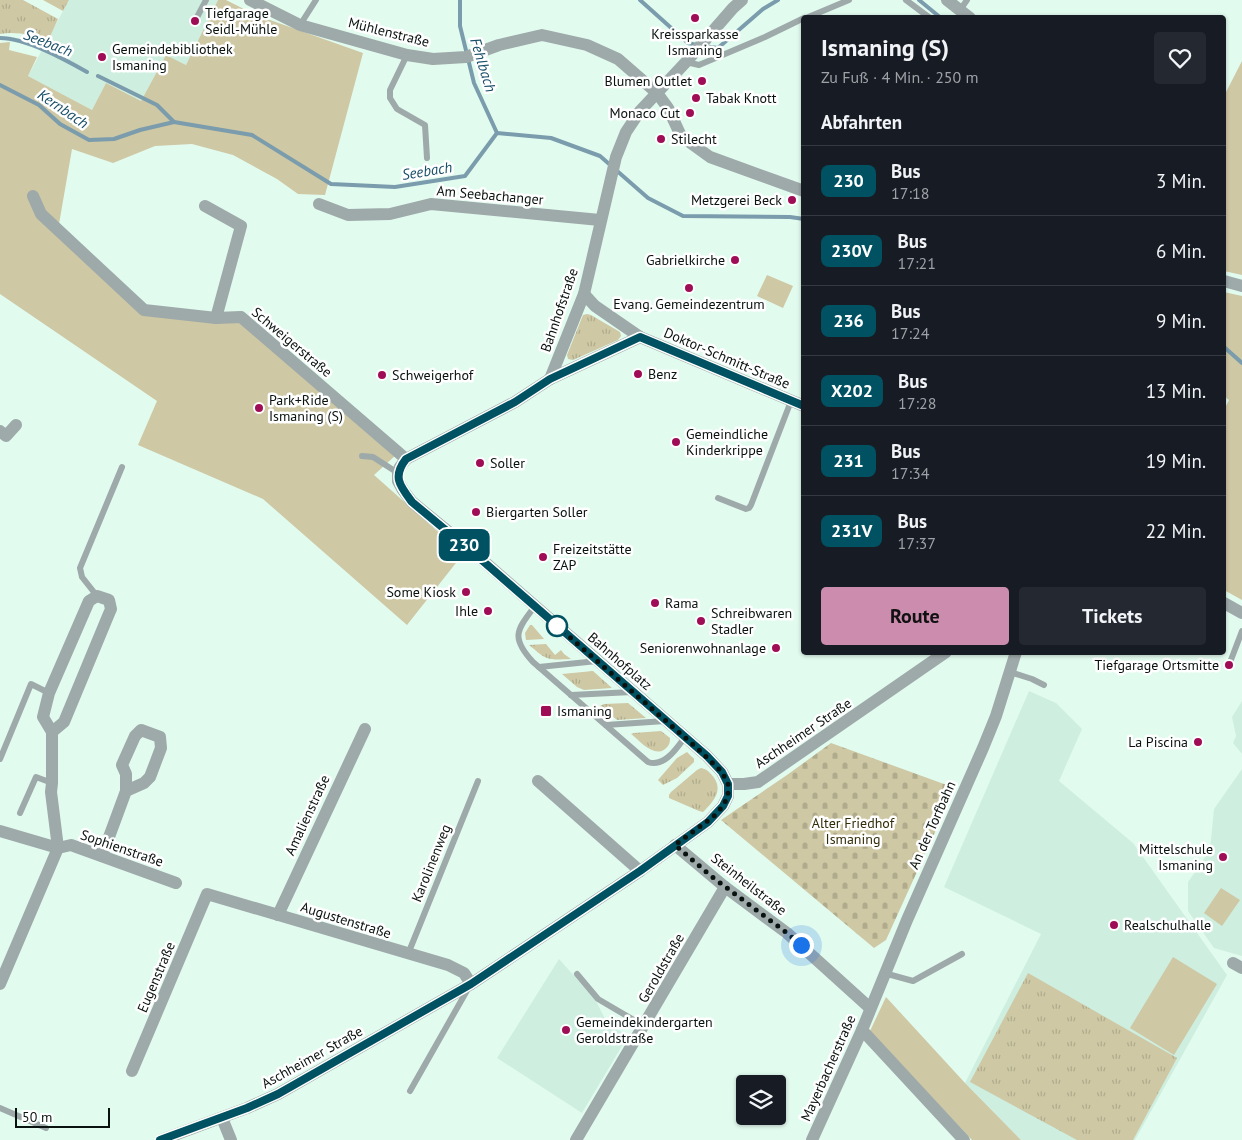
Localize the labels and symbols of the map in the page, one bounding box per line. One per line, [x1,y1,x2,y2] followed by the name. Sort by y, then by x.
[205,4,277,38] place label: Tiefgarage Seidl-Mühle
[689,12,701,24] marker: Kreissparkasse Ismaning
[347,13,431,51] street label: Mühlenstraße
[189,15,201,27] marker: Tiefgarage Seidl-Mühle
[21,25,75,61] water label: Seebach
[651,25,739,59] place label: Kreissparkasse Ismaning
[466,35,501,94] water label: Fehlbach
[112,40,233,74] place label: Gemeindebibliothek Ismaning
[96,51,108,63] marker: Gemeindebibliothek Ismaning
[605,72,692,90] place label: Blumen Outlet
[696,75,708,87] marker: Blumen Outlet
[34,85,92,133] water label: Kernbach
[706,89,777,107] place label: Tabak Knott
[690,92,702,104] marker: Tabak Knott
[610,104,680,122] place label: Monaco Cut
[684,107,696,119] marker: Monaco Cut
[671,130,717,148] place label: Stilecht
[655,133,667,145] marker: Stilecht
[400,157,454,184] water label: Seebach
[436,181,544,209] street label: Am Seebachanger
[691,191,782,209] place label: Metzgerei Beck
[786,194,798,206] marker: Metzgerei Beck
[646,251,725,269] place label: Gabrielkirche
[729,254,741,266] marker: Gabrielkirche
[536,266,582,354] street label: Bahnhofstraße
[683,282,695,294] marker: Evang. Gemeindezentrum
[613,295,765,313] place label: Evang. Gemeindezentrum
[248,303,336,381] street label: Schweigerstraße
[661,323,793,393] street label: Doktor-Schmitt-Straße
[648,365,677,383] place label: Benz
[392,366,474,384] place label: Schweigerhof
[632,368,644,380] marker: Benz
[376,369,388,381] marker: Schweigerhof
[269,391,343,425] place label: Park+Ride Ismaning (S)
[253,402,265,414] marker: Park+Ride Ismaning (S)
[686,425,768,459] place label: Gemeindliche Kinderkrippe
[670,436,682,448] marker: Gemeindliche Kinderkrippe
[490,454,525,472] place label: Soller
[474,457,486,469] marker: Soller
[486,503,588,521] place label: Biergarten Soller
[470,506,482,518] marker: Biergarten Soller
[435,529,493,561] line badge: 230
[553,540,632,574] place label: Freizeitstätte ZAP
[537,551,549,563] marker: Freizeitstätte ZAP
[386,583,456,601] place label: Some Kiosk
[460,586,472,598] marker: Some Kiosk
[665,594,699,612] place label: Rama
[649,597,661,609] marker: Rama
[455,602,478,620] place label: Ihle
[711,604,792,638] place label: Schreibwaren Stadler
[482,605,494,617] marker: Ihle
[546,615,568,637] unlabelled marker
[695,615,707,627] marker: Schreibwaren Stadler
[584,628,656,694] street label: Bahnhofplatz
[640,639,766,657] place label: Seniorenwohnanlage
[770,642,782,654] marker: Seniorenwohnanlage
[1095,656,1219,674] place label: Tiefgarage Ortsmitte
[1223,659,1235,671] marker: Tiefgarage Ortsmitte
[751,694,855,772] street label: Aschheimer Straße
[557,702,612,720] place label: Ismaning
[539,704,553,718] marker: Ismaning
[1128,733,1188,751] place label: La Piscina
[1192,736,1204,748] marker: La Piscina
[280,772,334,858] street label: Amalienstraße
[904,778,960,872] street label: An der Torfbahn
[812,814,895,848] park label: Alter Friedhof Ismaning
[407,821,455,905] street label: Karolinenweg
[78,825,166,871] street label: Sophienstraße
[1139,840,1213,874] place label: Mittelschule Ismaning
[708,849,790,919] street label: Steinheilstraße
[1217,851,1229,863] marker: Mittelschule Ismaning
[299,898,393,942] street label: Augustenstraße
[1124,916,1211,934] place label: Realschulhalle
[1108,919,1120,931] marker: Realschulhalle
[634,930,688,1006] street label: Geroldstraße
[789,933,814,958] your location
[133,939,179,1015] street label: Eugenstraße
[797,1012,859,1124] street label: Mayerbacherstraße
[576,1013,713,1047] place label: Gemeindekindergarten Geroldstraße
[258,1022,366,1092] street label: Aschheimer Straße
[560,1024,572,1036] marker: Gemeindekindergarten Geroldstraße
[15,1105,110,1128] scale bar

